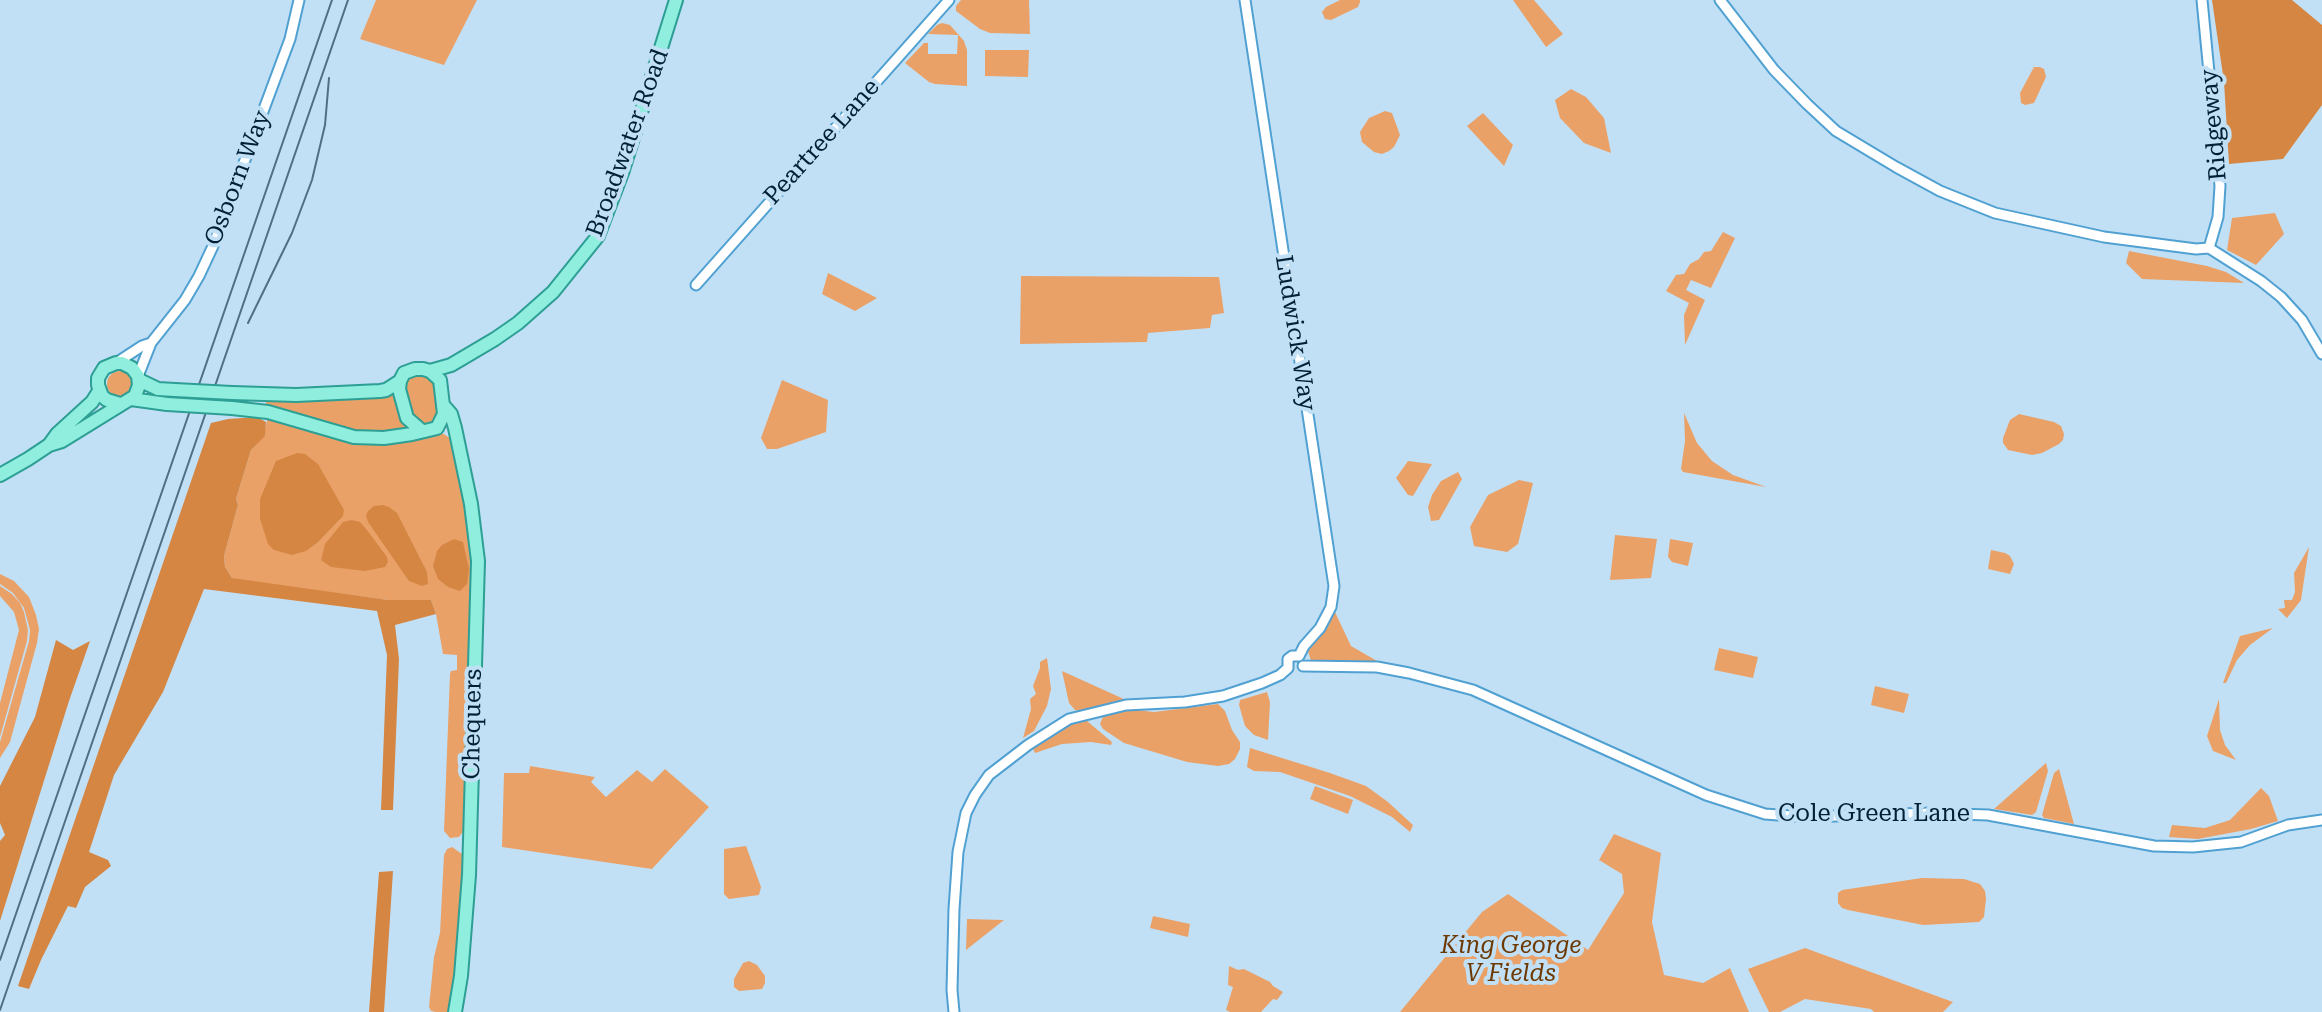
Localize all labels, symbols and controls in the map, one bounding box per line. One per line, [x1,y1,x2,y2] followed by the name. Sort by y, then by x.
[581,45,675,241] street label: Broadwater Road
[2195,68,2233,182] street label: Ridgeway
[758,73,886,211] street label: Peartree Lane
[199,107,277,249] street label: Osborn Way
[1268,253,1322,413] street label: Ludwick Way
[458,668,488,780] street label: Chequers
[1778,800,1970,828] street label: Cole Green Lane
[1441,932,1581,988] park label: King George V Fields

